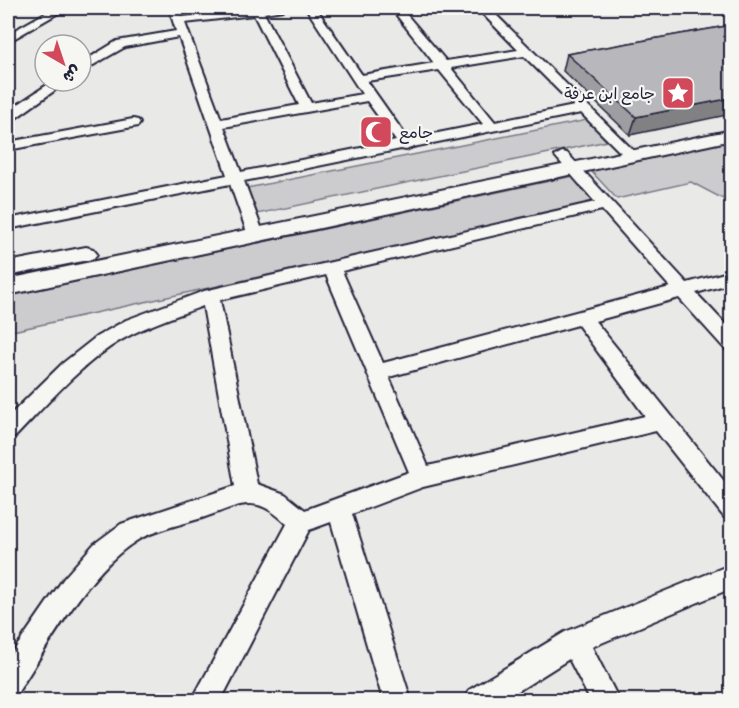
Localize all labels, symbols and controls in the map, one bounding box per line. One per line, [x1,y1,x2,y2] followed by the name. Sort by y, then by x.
[33,33,93,93] north arrow
[59,61,85,87] text: ش
[660,75,696,111] place icon: جامع ابن عرفة
[564,84,655,105] place label: جامع ابن عرفة
[358,114,394,150] mosque icon: جامع
[399,123,433,144] place label: جامع

